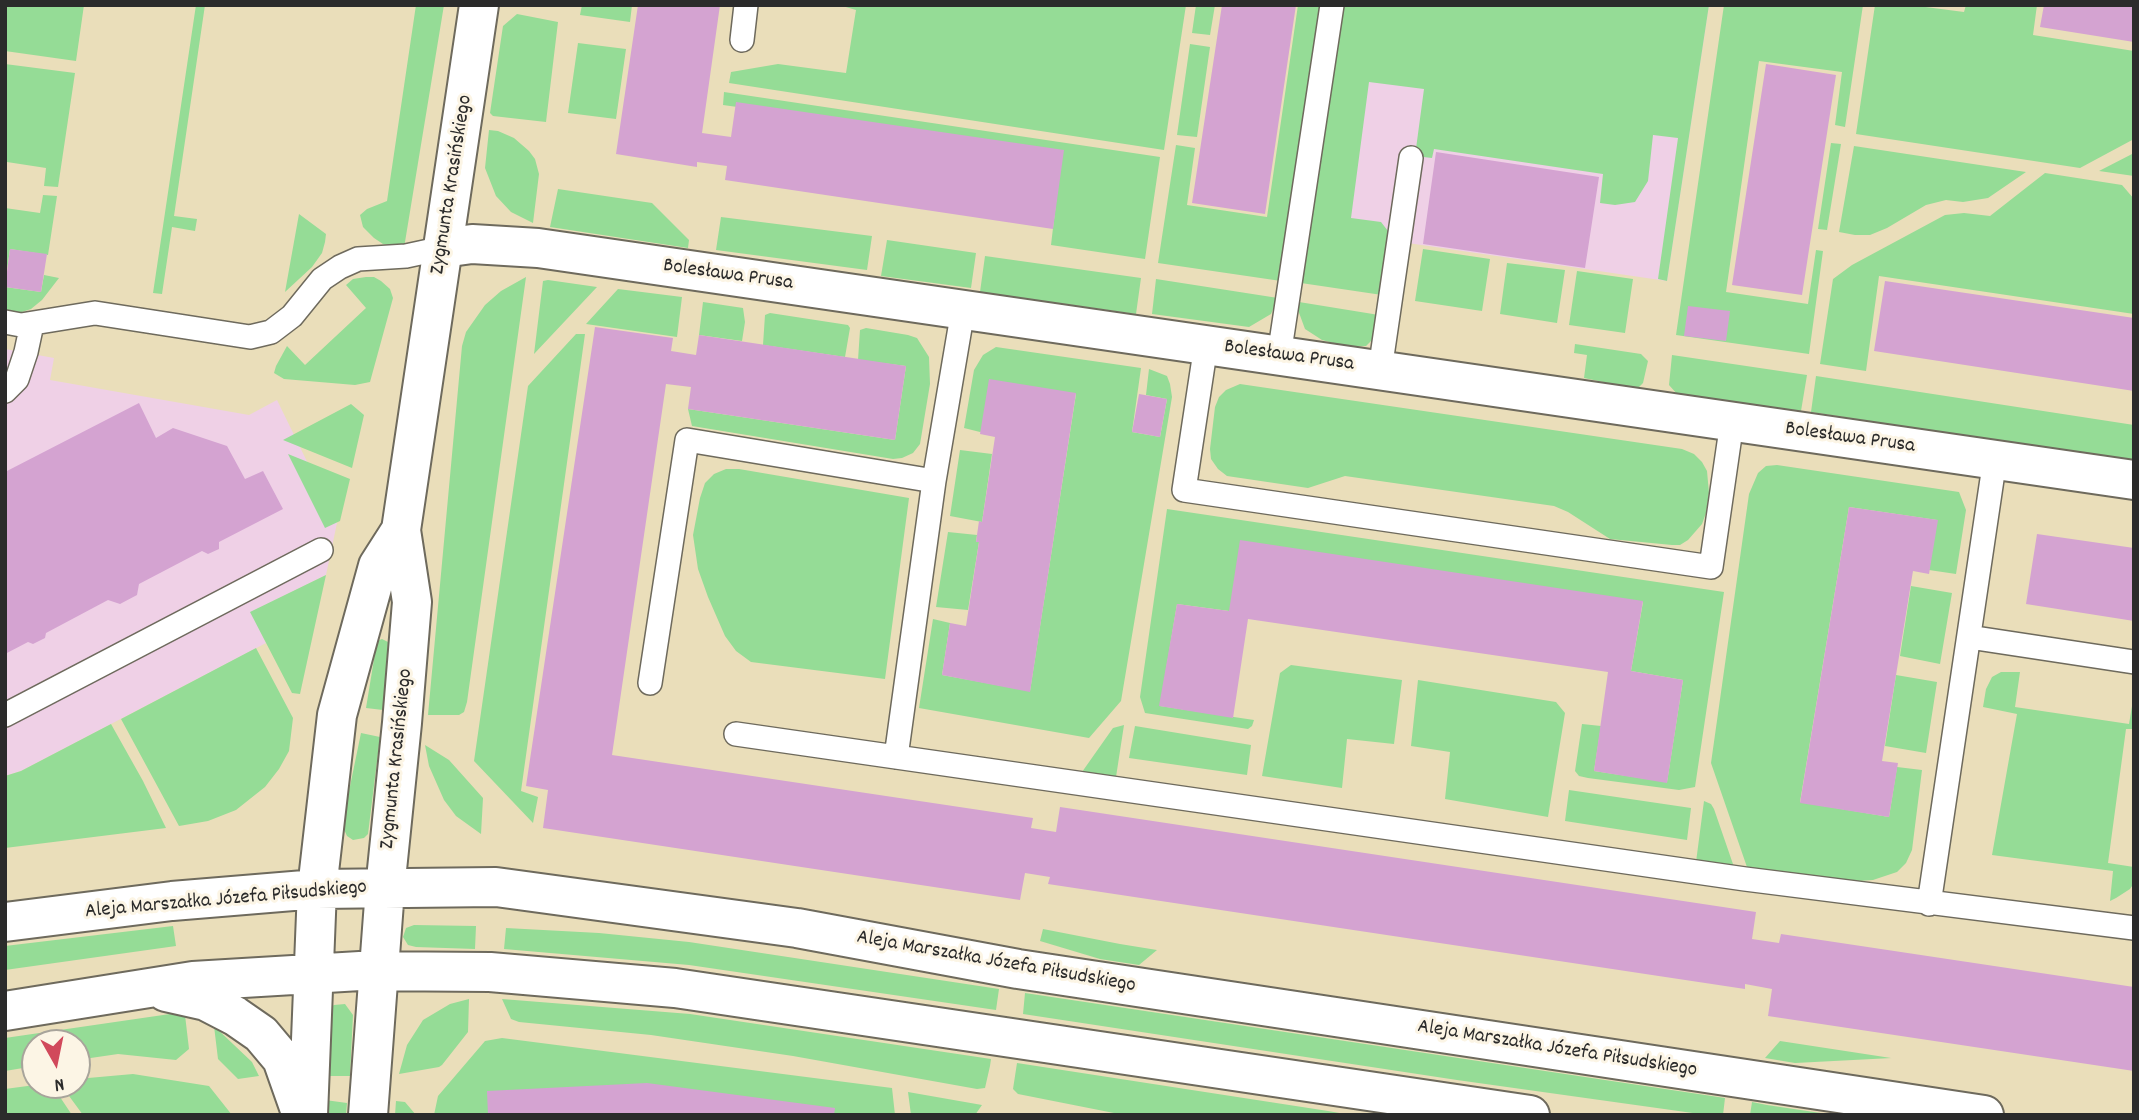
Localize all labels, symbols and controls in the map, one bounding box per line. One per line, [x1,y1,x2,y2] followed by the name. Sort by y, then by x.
[426,93,480,277] street label: Zygmunta Krasińskiego
[661,254,795,298] street label: Bolesława Prusa
[1222,335,1356,379] street label: Bolesława Prusa
[1783,417,1917,461] street label: Bolesława Prusa
[376,668,420,850] street label: Zygmunta Krasińskiego
[84,876,368,926] street label: Aleja Marszałka Józefa Piłsudskiego
[855,926,1137,1000] street label: Aleja Marszałka Józefa Piłsudskiego
[1415,1015,1699,1085] street label: Aleja Marszałka Józefa Piłsudskiego
[21,1029,91,1099] north arrow
[52,1069,66,1097] text: N

